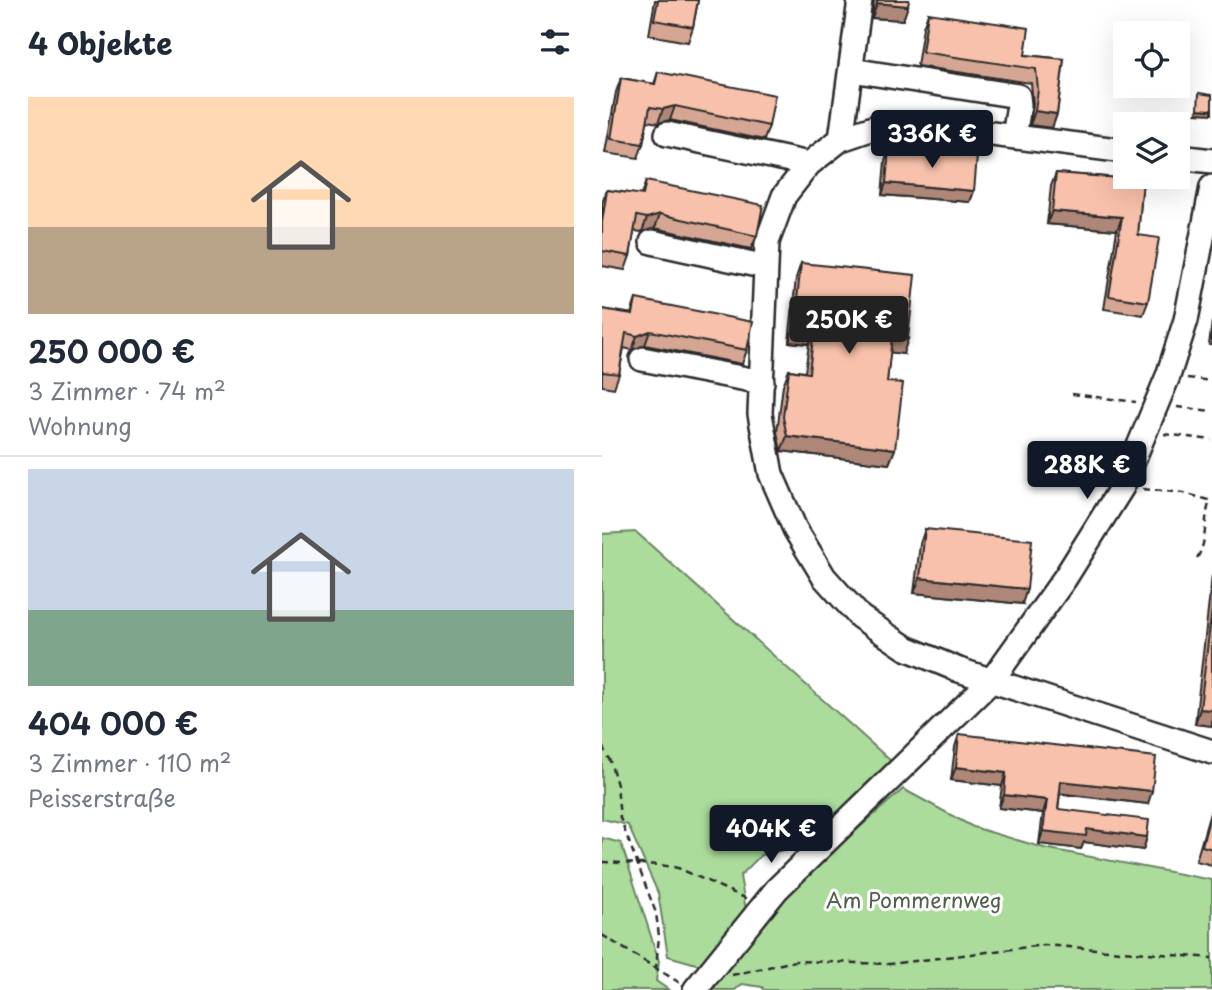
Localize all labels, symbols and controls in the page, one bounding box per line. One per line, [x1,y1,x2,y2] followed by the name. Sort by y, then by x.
[28,20,173,65] text: 4 Objekte
[1113,21,1190,189] map controls
[1113,21,1190,98] button: locate
[536,23,574,61] icon: filters
[875,110,989,170] pin: 336K €
[1113,112,1190,189] button: layers
[887,115,977,150] text: 336K €
[238,142,364,268] icon: home
[792,296,906,356] pin: 250K €
[805,301,893,336] text: 250K €
[28,328,195,373] text: 250 000 €
[28,373,226,408] text: 3 Zimmer · 74 m²
[28,408,132,443] text: Wohnung
[1030,442,1144,501] pin: 288K €
[1043,446,1131,481] text: 288K €
[238,514,364,640] icon: home
[28,700,198,745] text: 404 000 €
[28,745,232,780] text: 3 Zimmer · 110 m²
[28,780,176,815] text: Peisserstraße
[714,806,828,865] pin: 404K €
[726,810,816,845] text: 404K €
[826,883,1002,915] park label: Am Pommernweg

